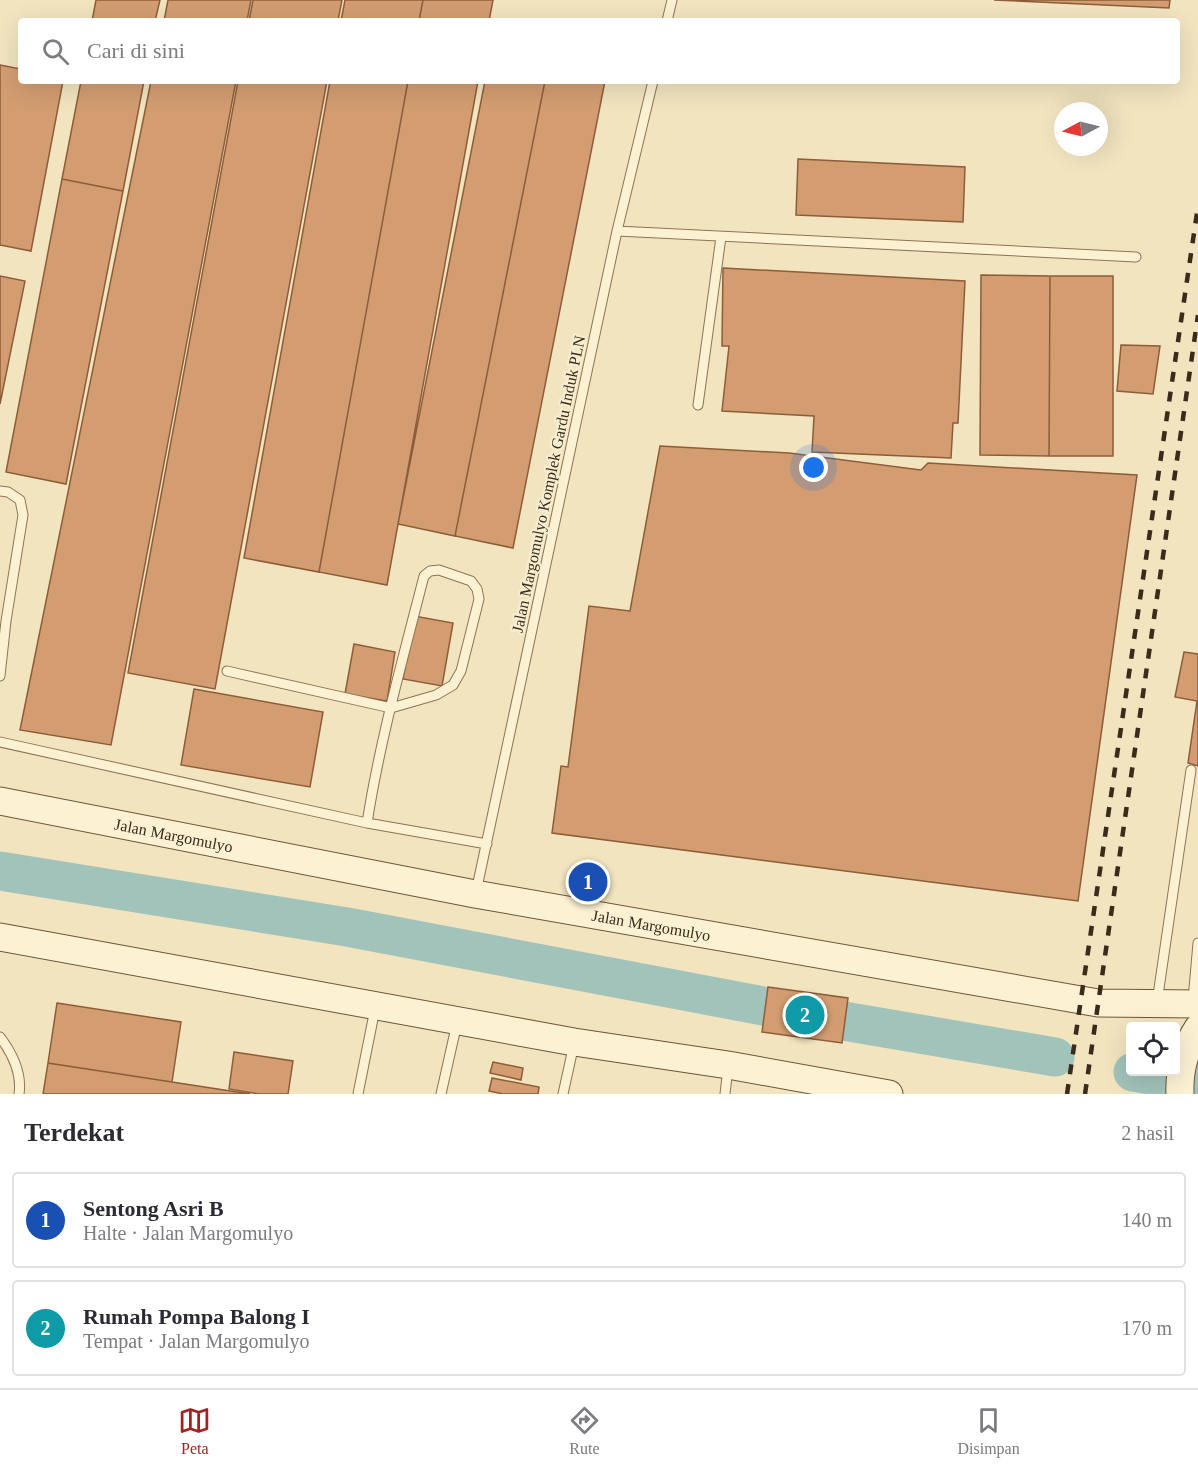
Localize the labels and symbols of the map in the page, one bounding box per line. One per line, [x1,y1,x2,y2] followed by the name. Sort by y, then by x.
[1054,102,1108,156] north arrow
[509,334,589,634] street label: Jalan Margomulyo Komplek Gardu Induk PLN
[799,453,828,482] your location
[113,816,234,855] street label: Jalan Margomulyo
[568,860,608,904] pin: 1
[591,907,712,944] street label: Jalan Margomulyo
[786,992,824,1038] pin: 2

